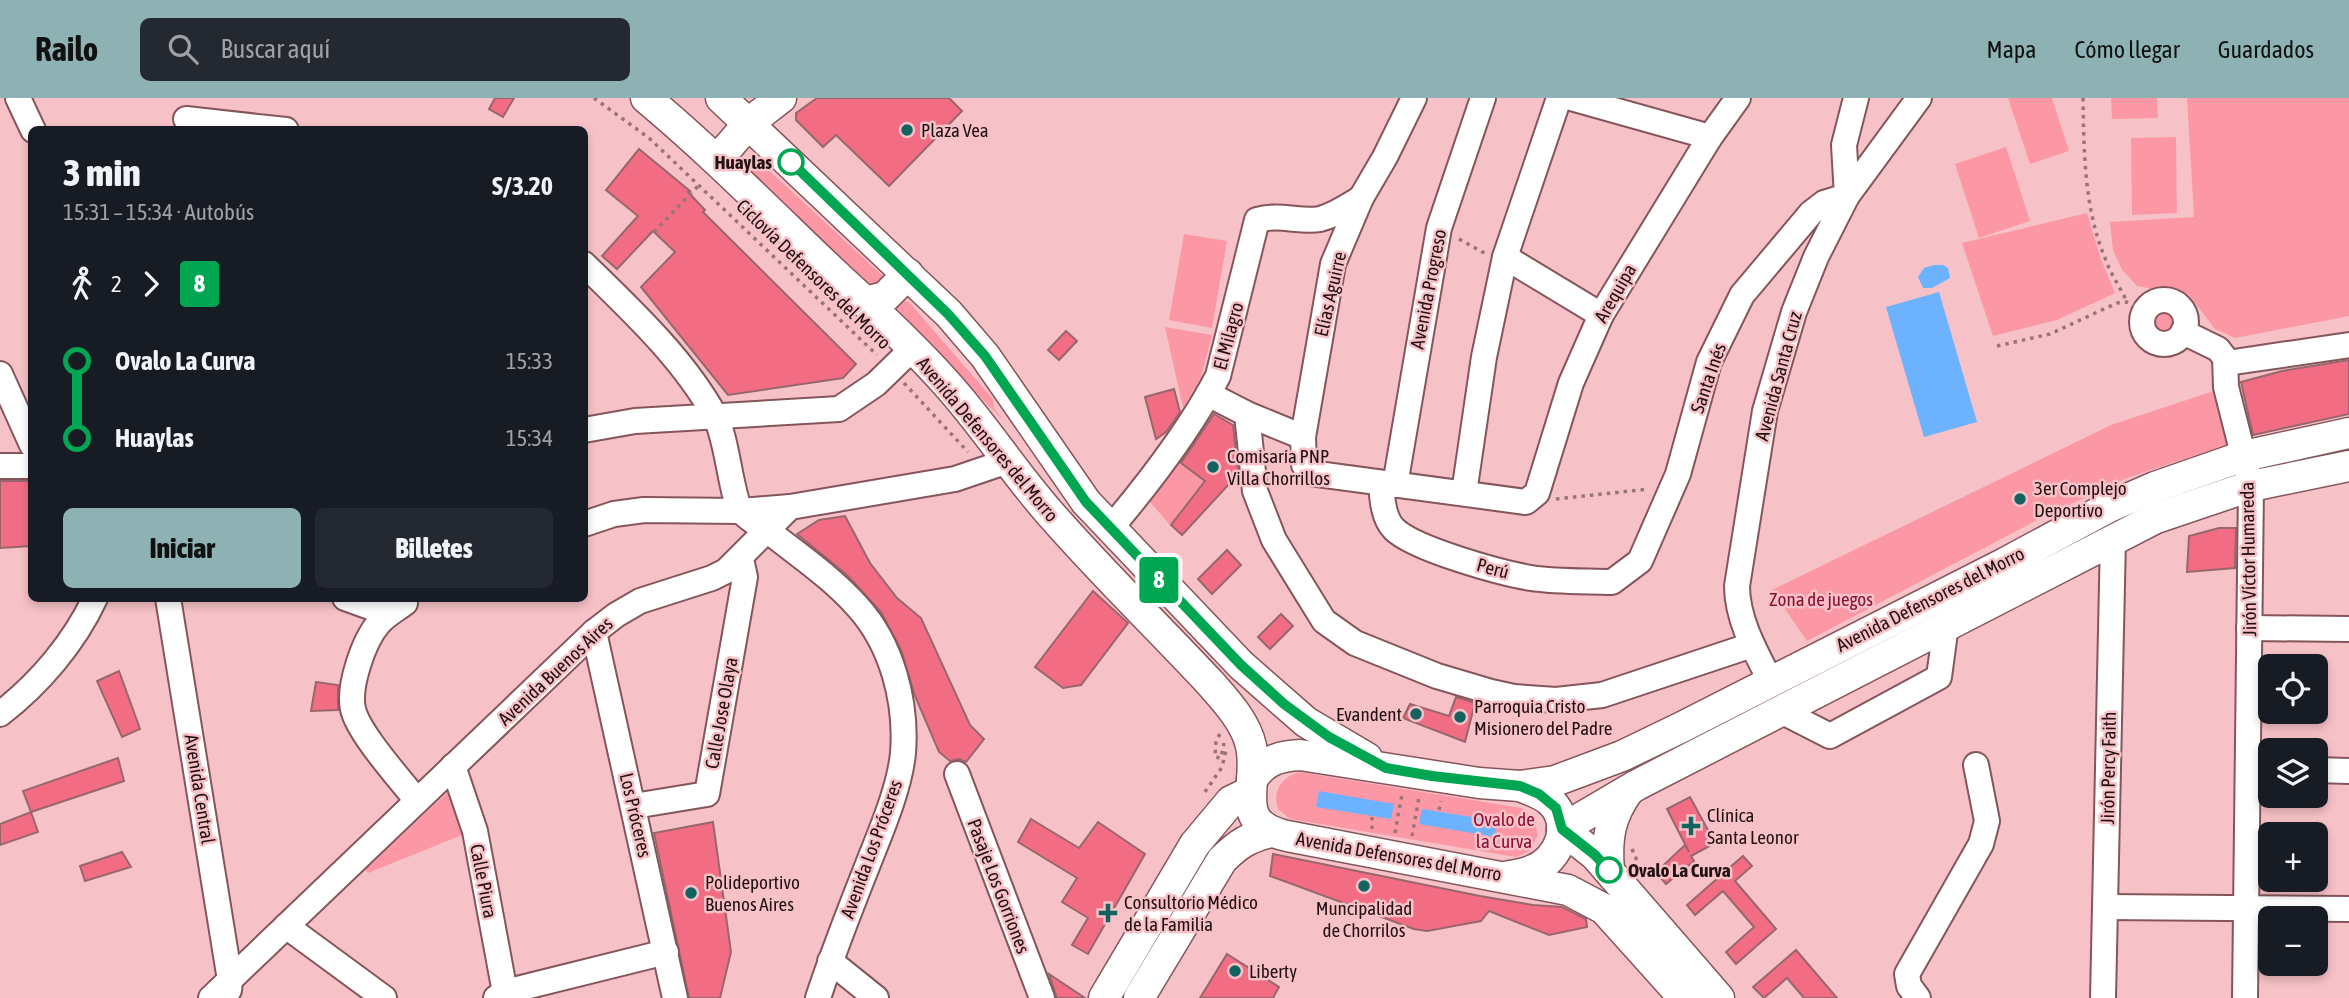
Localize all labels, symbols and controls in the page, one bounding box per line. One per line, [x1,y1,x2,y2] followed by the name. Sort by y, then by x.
[140,18,630,81] search box
[35,30,98,68] text: Railo
[164,30,202,68] icon: search
[220,34,330,64] text: Buscar aquí
[1987,36,2036,63] text: Mapa
[2074,36,2180,63] text: Cómo llegar
[2218,36,2314,63] text: Guardados
[921,119,989,141] place label: Plaza Vea
[899,122,915,138] marker: Plaza Vea
[778,149,804,175] marker: Huaylas
[63,151,141,194] text: 3 min
[715,151,772,173] place label: Huaylas
[492,171,553,201] text: S/3.20
[732,195,896,353] street label: Ciclovía Defensores del Morro
[63,199,254,225] text: 15:31 – 15:34 · Autobús
[1406,227,1450,351] street label: Avenida Progreso
[1310,249,1350,339] street label: Elías Aguirre
[1590,260,1640,326] street label: Arequipa
[63,265,101,303] icon: walk
[132,265,170,303] icon: forward
[194,270,205,297] text: 8
[111,271,122,297] text: 2
[1208,300,1248,372] street label: El Milagro
[1750,309,1806,443] street label: Avenida Santa Cruz
[1686,340,1730,416] street label: Santa Inés
[115,346,255,376] text: Ovalo La Curva
[506,348,553,374] text: 15:33
[913,352,1063,526] street label: Avenida Defensores del Morro
[115,423,194,453] text: Huaylas
[506,425,553,451] text: 15:34
[1227,445,1330,489] place label: Comisaría PNP Villa Chorrillos
[1205,459,1221,475] marker: Comisaría PNP Villa Chorrillos
[2034,477,2127,521] place label: 3er Complejo Deportivo
[2236,481,2260,637] street label: Jirón Víctor Humareda
[2012,491,2028,507] marker: 3er Complejo Deportivo
[63,508,301,588] button: Iniciar
[315,508,553,588] button: Billetes
[1832,542,2028,656] street label: Avenida Defensores del Morro
[1474,553,1512,583] street label: Perú
[1136,557,1182,603] line badge: 8
[1153,566,1165,593] text: 8
[1769,588,1873,610] park label: Zona de juegos
[493,612,617,730] street label: Avenida Buenos Aires
[2258,654,2328,976] map controls
[2258,654,2328,724] button: locate
[700,656,742,770] street label: Calle Jose Olaya
[1474,695,1612,739] place label: Parroquia Cristo Misionero del Padre
[1336,703,1402,725] place label: Evandent
[1408,706,1424,722] marker: Evandent
[1452,709,1468,725] marker: Parroquia Cristo Misionero del Padre
[2096,711,2120,825] street label: Jirón Percy Faith
[180,733,220,845] street label: Avenida Central
[2258,738,2328,808] button: layers
[616,771,656,860] street label: Los Próceres
[836,777,906,921] street label: Avenida Los Próceres
[1707,804,1799,848] place label: Clínica Santa Leonor
[1473,808,1535,852] park label: Ovalo de la Curva
[963,816,1035,957] street label: Pasaje Los Gorriones
[1681,816,1701,836] marker: Clínica Santa Leonor
[2258,822,2328,892] button: +
[1295,827,1503,885] street label: Avenida Defensores del Morro
[466,842,502,920] street label: Calle Piura
[1596,857,1622,883] marker: Ovalo La Curva
[1628,859,1731,881] place label: Ovalo La Curva
[705,871,800,915] place label: Polideportivo Buenos Aires
[1356,878,1372,894] marker: Muncipalidad de Chorrilos
[683,885,699,901] marker: Polideportivo Buenos Aires
[1124,891,1258,935] place label: Consultorio Médico de la Familia
[1316,897,1412,941] place label: Muncipalidad de Chorrilos
[1098,903,1118,923] marker: Consultorio Médico de la Familia
[2258,906,2328,976] button: −
[1249,960,1297,982] place label: Liberty
[1227,963,1243,979] marker: Liberty

